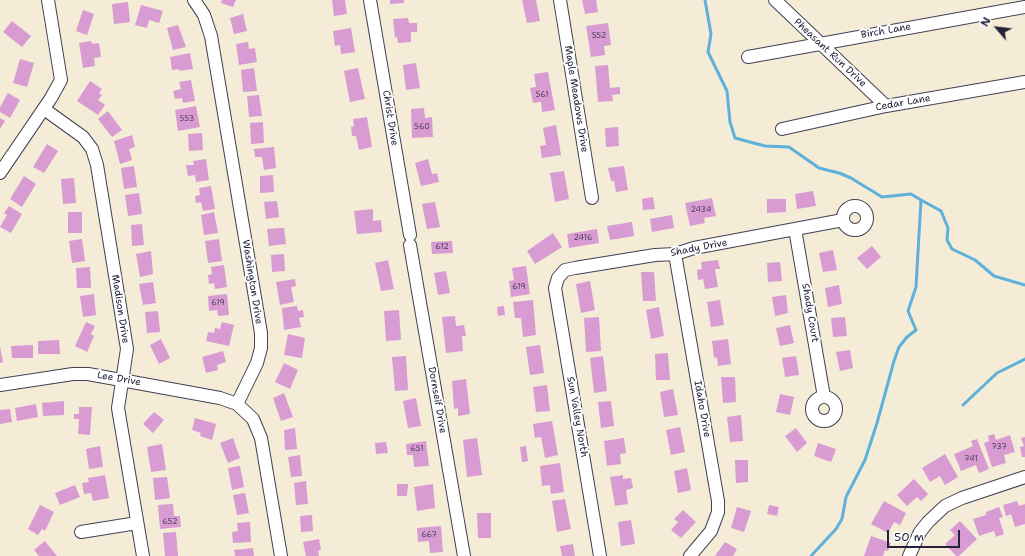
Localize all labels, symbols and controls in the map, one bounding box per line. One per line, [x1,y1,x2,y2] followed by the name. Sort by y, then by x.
[977,8,1017,48] north arrow
[977,15,995,30] text: N
[791,16,869,90] street label: Pheasant Run Drive
[860,21,912,41] street label: Birch Lane
[592,31,606,41] house number: 552
[562,45,590,153] street label: Maple Meadows Drive
[380,89,400,147] street label: Christ Drive
[535,90,549,100] house number: 561
[875,92,931,114] street label: Cedar Lane
[180,114,194,124] house number: 553
[414,122,430,132] house number: 560
[690,205,712,215] house number: 2434
[574,233,592,243] house number: 2416
[670,237,728,259] street label: Shady Drive
[239,239,265,325] street label: Washington Drive
[435,242,449,252] house number: 612
[109,274,131,344] street label: Madison Drive
[512,282,526,292] house number: 619
[799,283,821,343] street label: Shady Court
[211,298,225,308] house number: 619
[425,366,449,434] street label: Dornseif Drive
[96,369,142,389] street label: Lee Drive
[564,376,590,458] street label: Sun Valley North
[691,380,713,438] street label: Idaho Drive
[991,442,1007,452] house number: 737
[410,444,424,454] house number: 651
[964,454,978,464] house number: 741
[162,517,178,527] house number: 652
[889,522,962,548] scale bar
[894,529,924,545] text: 50 m
[421,530,437,540] house number: 667

